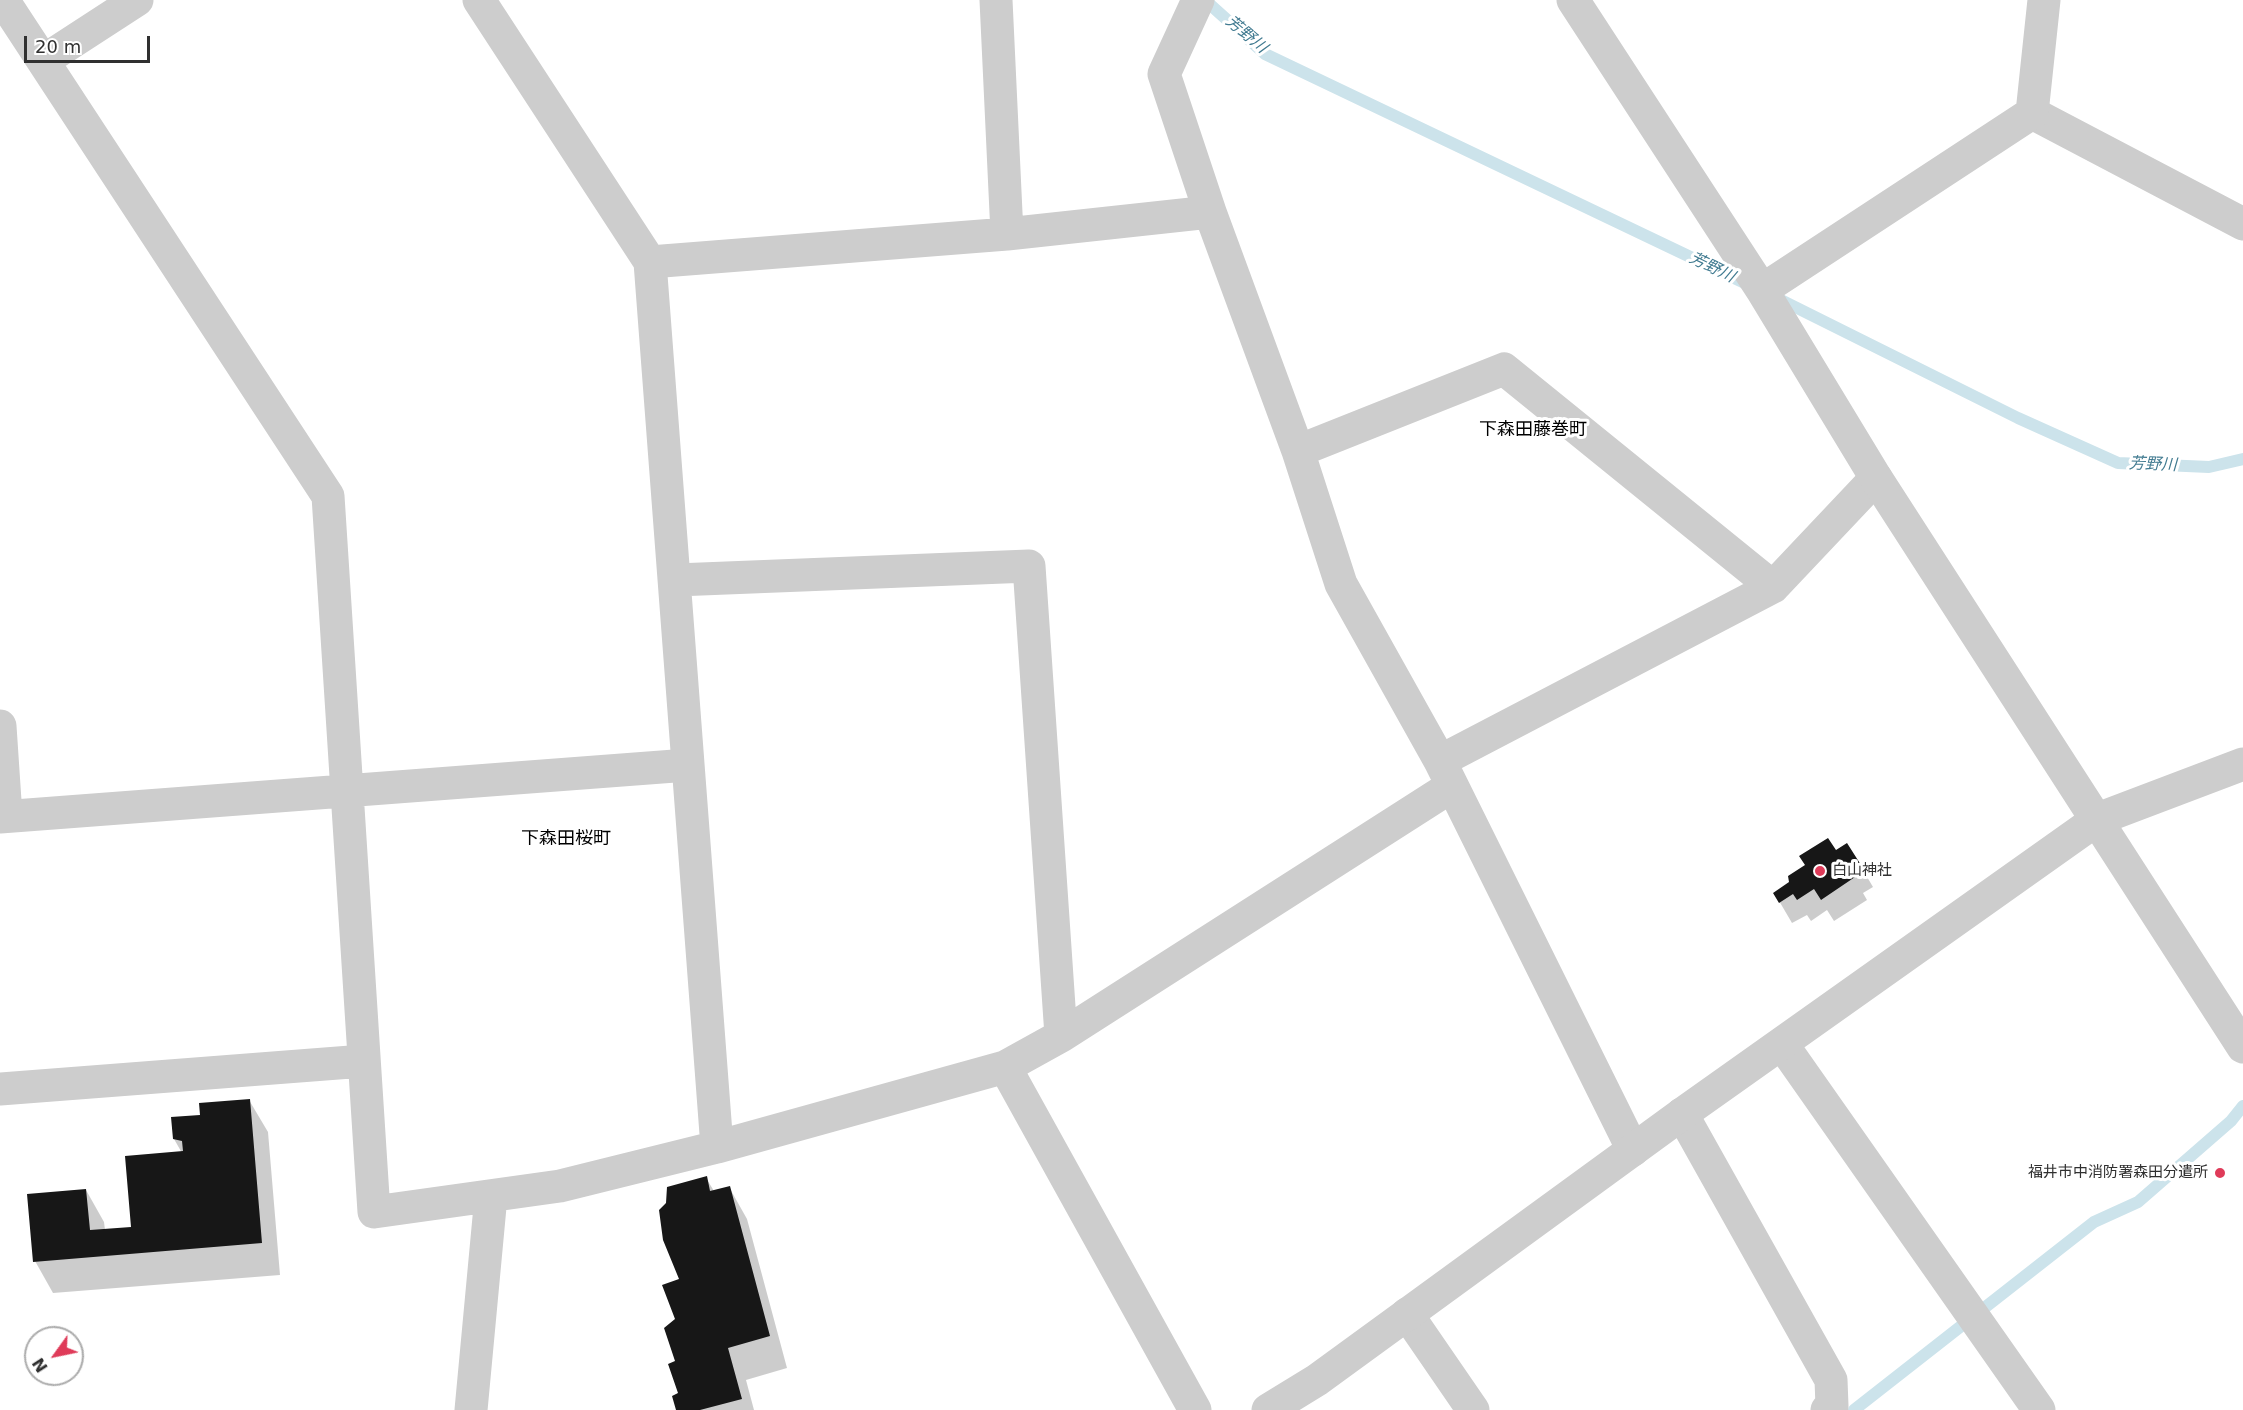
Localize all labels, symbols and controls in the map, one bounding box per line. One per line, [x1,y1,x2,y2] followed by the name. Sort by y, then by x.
[1221,12,1271,58] water label: 芳野川
[27,24,153,62] scale bar
[35,36,81,57] text: 20 m
[1686,249,1738,287] water label: 芳野川
[1479,419,1587,441] district label: 下森田藤巻町
[2129,455,2177,475] water label: 芳野川
[521,828,611,850] district label: 下森田桜町
[1832,862,1892,880] place label: 白山神社
[1813,864,1827,878] marker: 白山神社
[2028,1164,2208,1182] place label: 福井市中消防署森田分遣所
[2213,1166,2227,1180] marker: 福井市中消防署森田分遣所
[24,1326,84,1386] north arrow
[29,1354,52,1376] text: N

